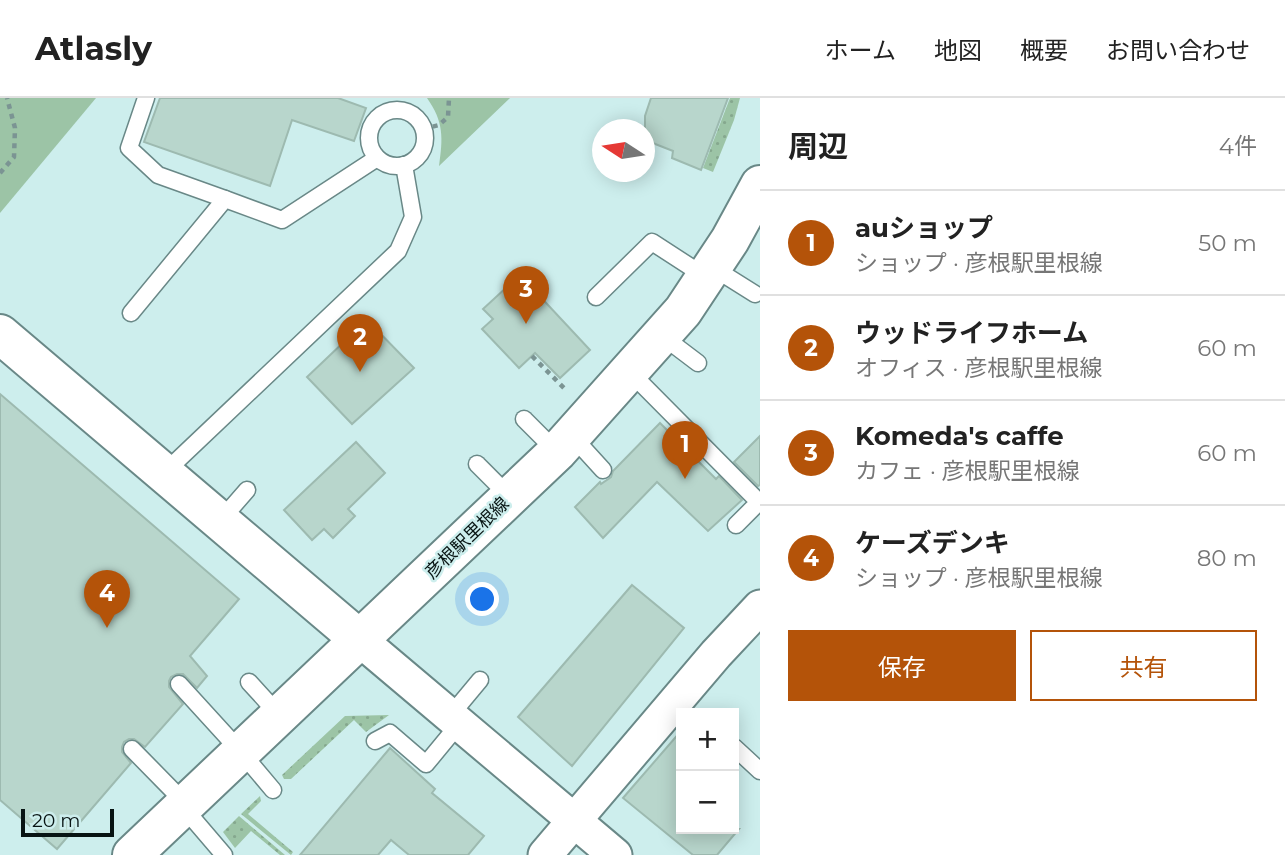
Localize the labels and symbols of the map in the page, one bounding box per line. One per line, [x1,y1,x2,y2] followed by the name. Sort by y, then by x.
[592,119,655,182] north arrow
[503,266,549,324] pin: 3
[337,314,383,372] pin: 2
[662,421,708,479] pin: 1
[421,493,513,583] street label: 彦根駅里根線
[84,570,130,628] pin: 4
[465,582,499,616] your location
[21,806,114,838] scale bar

